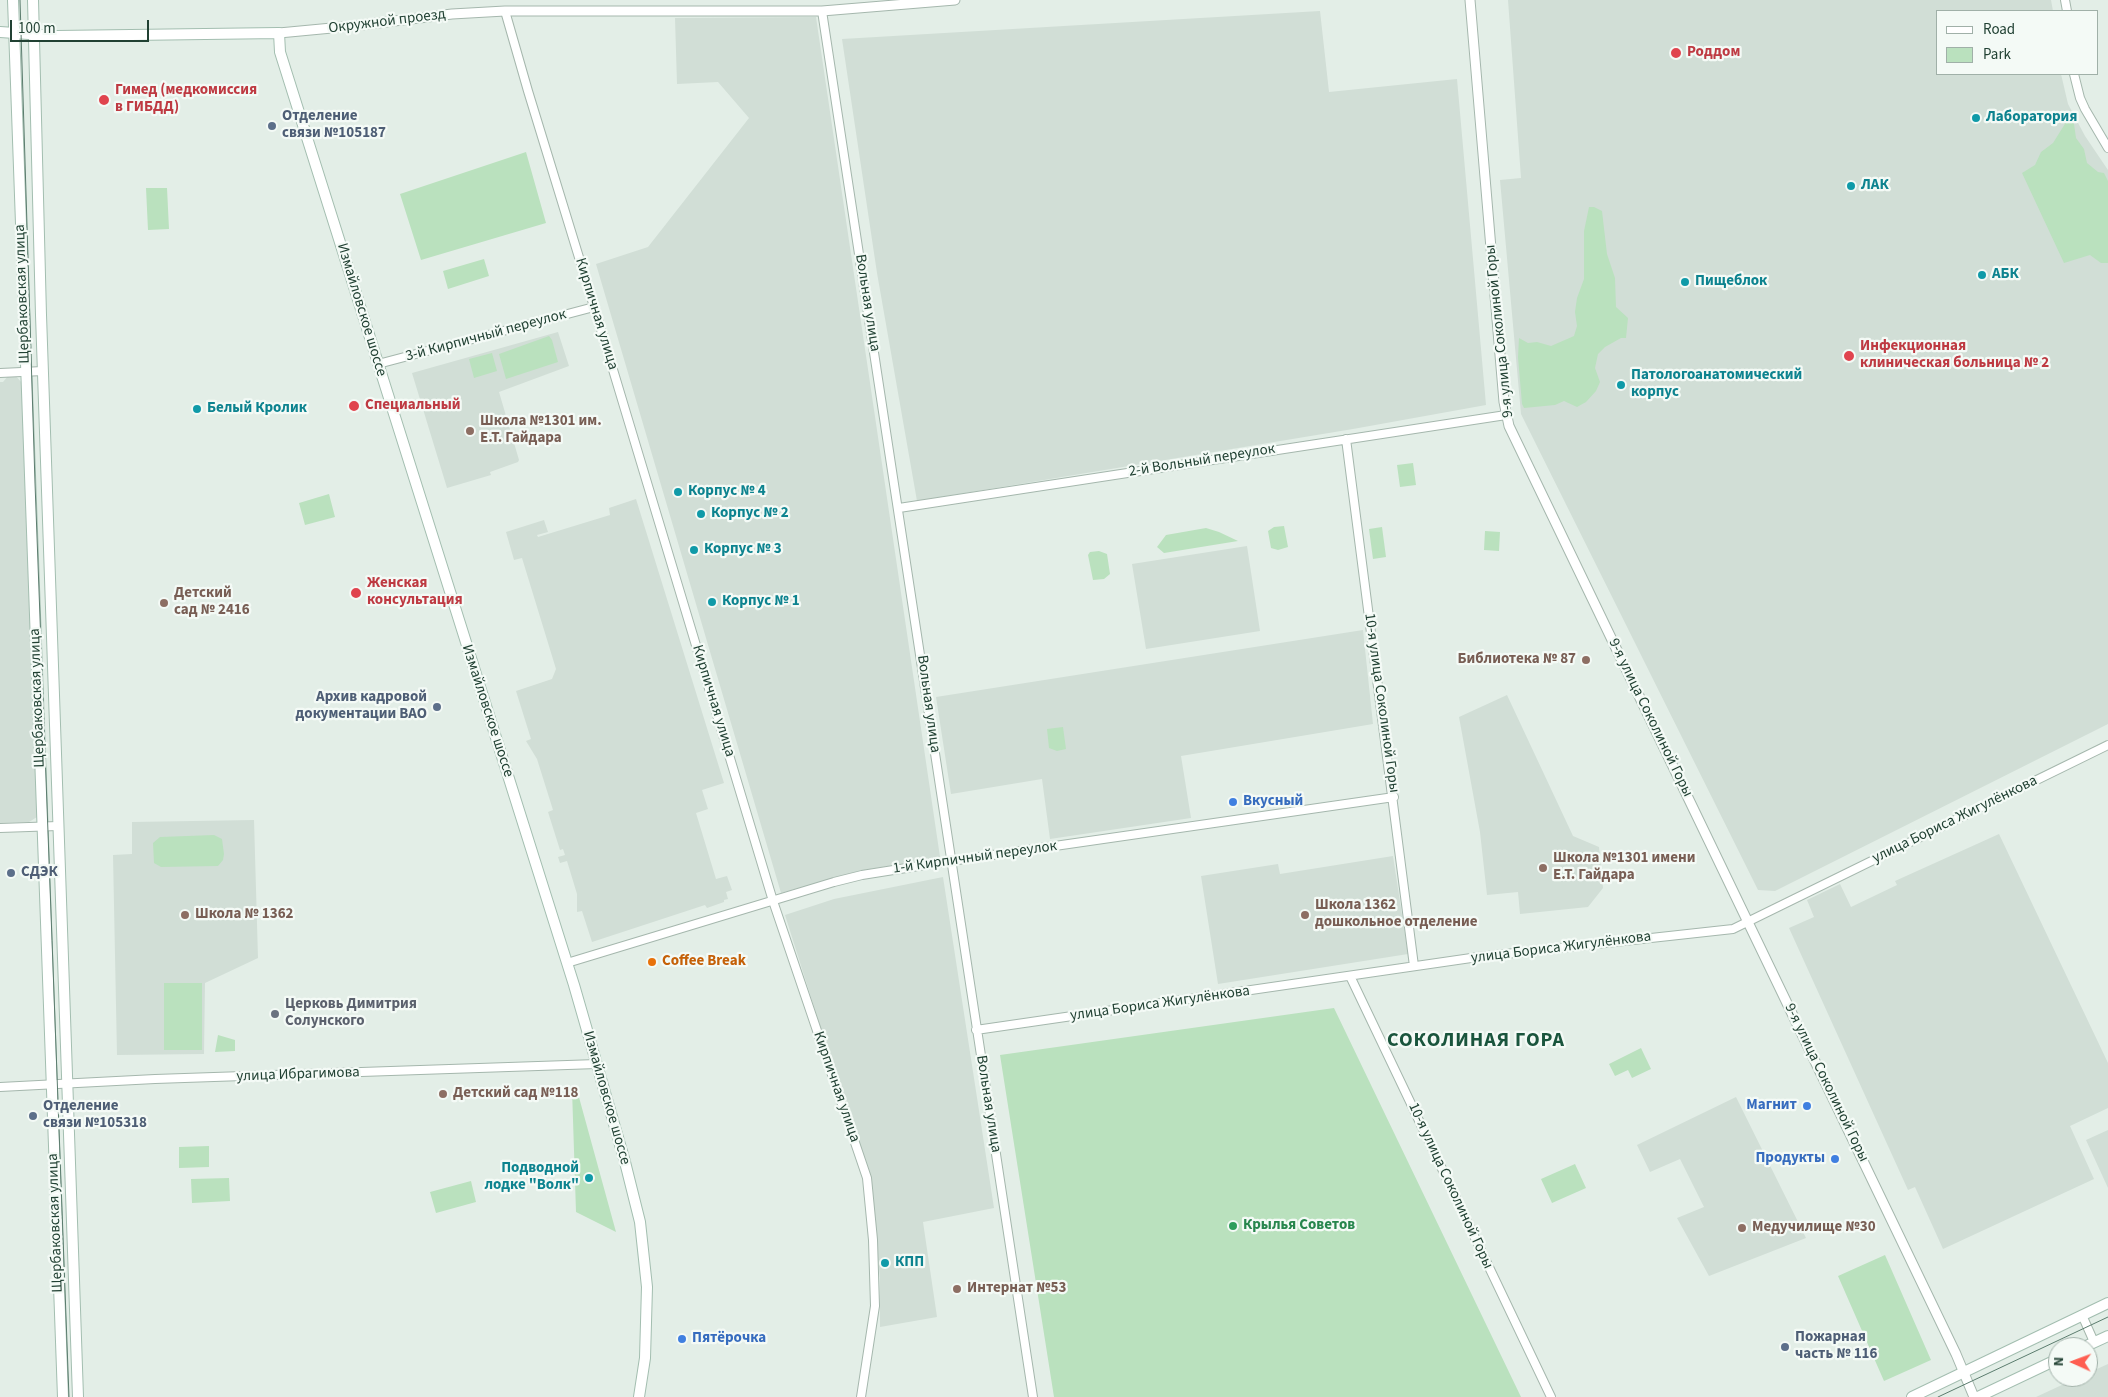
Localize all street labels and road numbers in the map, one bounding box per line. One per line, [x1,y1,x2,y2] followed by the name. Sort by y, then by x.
[327,6,447,38] street label: Окружной проезд
[12,224,34,364] street label: Щербаковская улица
[332,241,390,379] street label: Измайловское шоссе
[1482,244,1518,418] street label: 9-я улица Соколиной Горы
[850,253,884,353] street label: Вольная улица
[570,256,622,372] street label: Кирпичная улица
[404,306,568,366] street label: 3-й Кирпичный переулок
[1128,441,1276,481] street label: 2-й Вольный переулок
[1359,612,1403,794] street label: 10-я улица Соколиной Горы
[27,628,49,768] street label: Щербаковская улица
[1604,636,1696,800] street label: 9-я улица Соколиной Горы
[457,642,517,780] street label: Измайловское шоссе
[687,643,739,759] street label: Кирпичная улица
[912,654,944,754] street label: Вольная улица
[1870,772,2040,868] street label: улица Бориса Жигулёнкова
[892,838,1058,878] street label: 1-й Кирпичный переулок
[1470,928,1652,968] street label: улица Бориса Жигулёнкова
[1069,982,1251,1026] street label: улица Бориса Жигулёнкова
[1780,1001,1872,1165] street label: 9-я улица Соколиной Горы
[578,1029,634,1167] street label: Измайловское шоссе
[809,1029,863,1145] street label: Кирпичная улица
[971,1054,1005,1154] street label: Вольная улица
[236,1064,360,1086] street label: улица Ибрагимова
[1404,1100,1496,1272] street label: 10-я улица Соколиной Горы
[45,1153,67,1293] street label: Щербаковская улица

